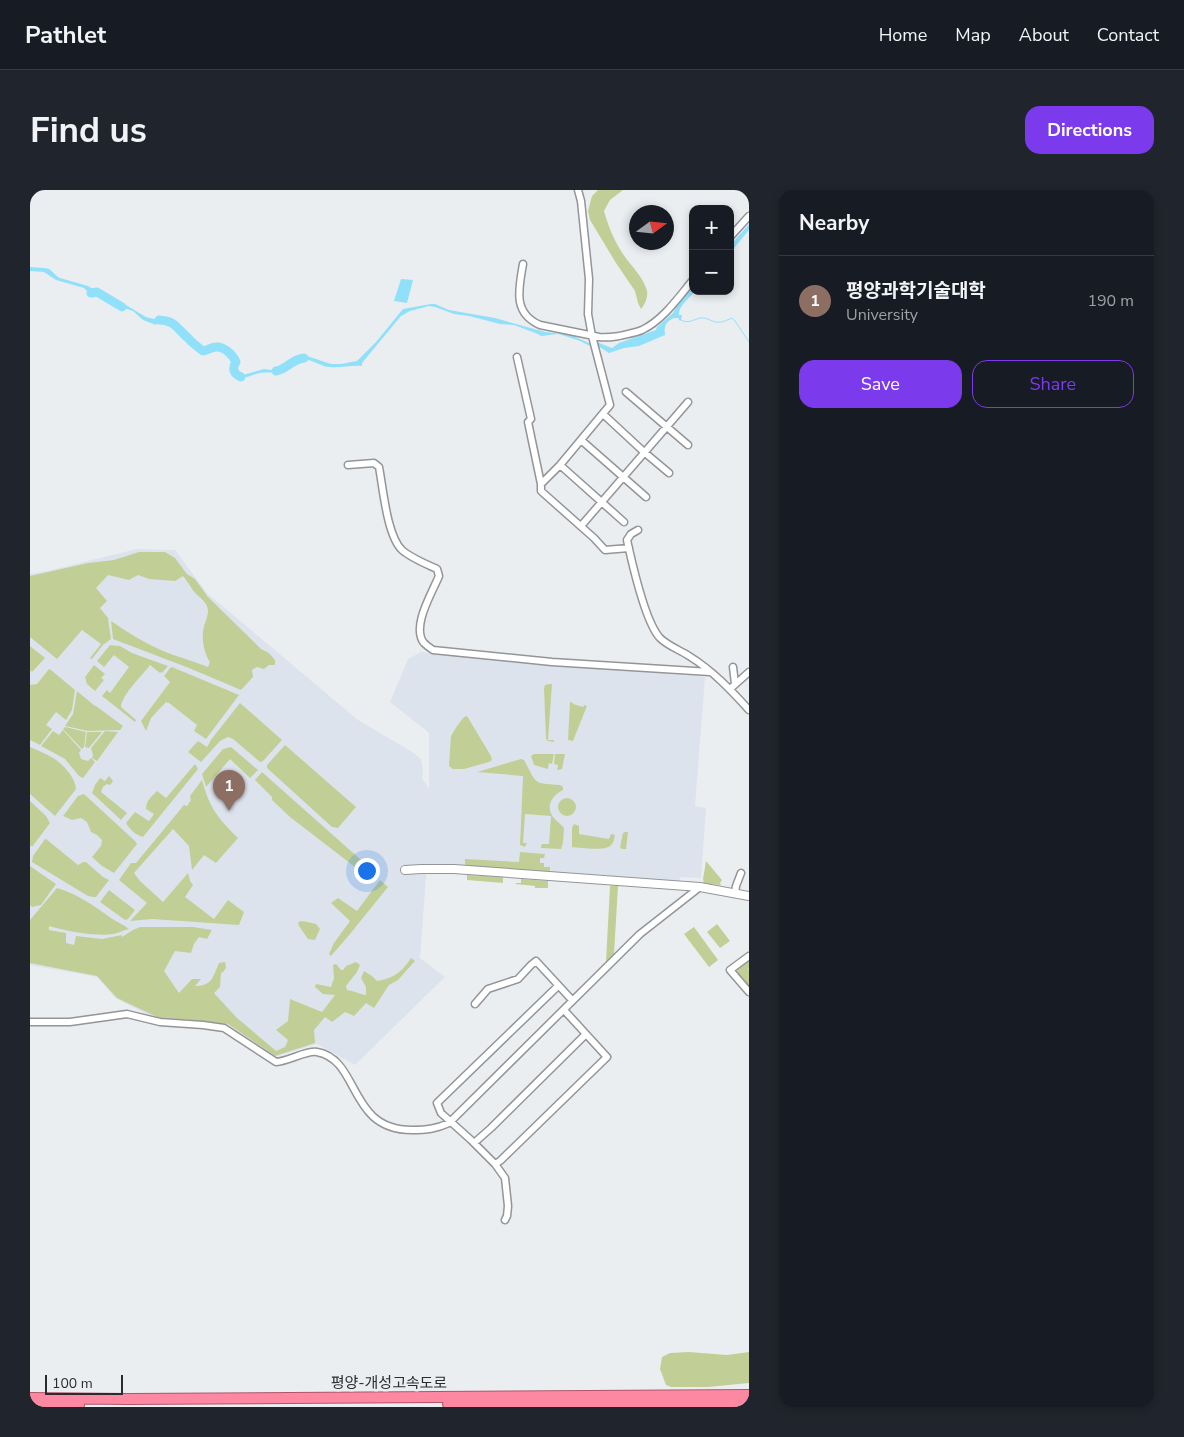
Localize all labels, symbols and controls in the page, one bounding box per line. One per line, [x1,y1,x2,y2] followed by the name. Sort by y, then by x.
[25,19,106,51] text: Pathlet
[879,23,927,47] text: Home
[955,23,991,47] text: Map
[1019,23,1069,47] text: About
[1097,23,1159,47] text: Contact
[1025,106,1154,154] button: Directions
[30,107,147,154] text: Find us
[629,205,674,250] north arrow
[689,205,734,295] map controls
[689,205,734,250] button: +
[799,209,869,237] text: Nearby
[689,250,734,295] button: −
[846,278,986,304] text: 평양과학기술대학
[810,290,820,312] text: 1
[1087,290,1134,312] text: 190 m
[846,304,918,326] text: University
[799,360,962,408] button: Save
[972,360,1134,408] button: Share
[213,770,245,811] pin: 1
[354,858,380,884] your location
[45,1372,122,1395] scale bar
[331,1373,447,1393] street label: 평양-개성고속도로
[52,1374,93,1393] text: 100 m

